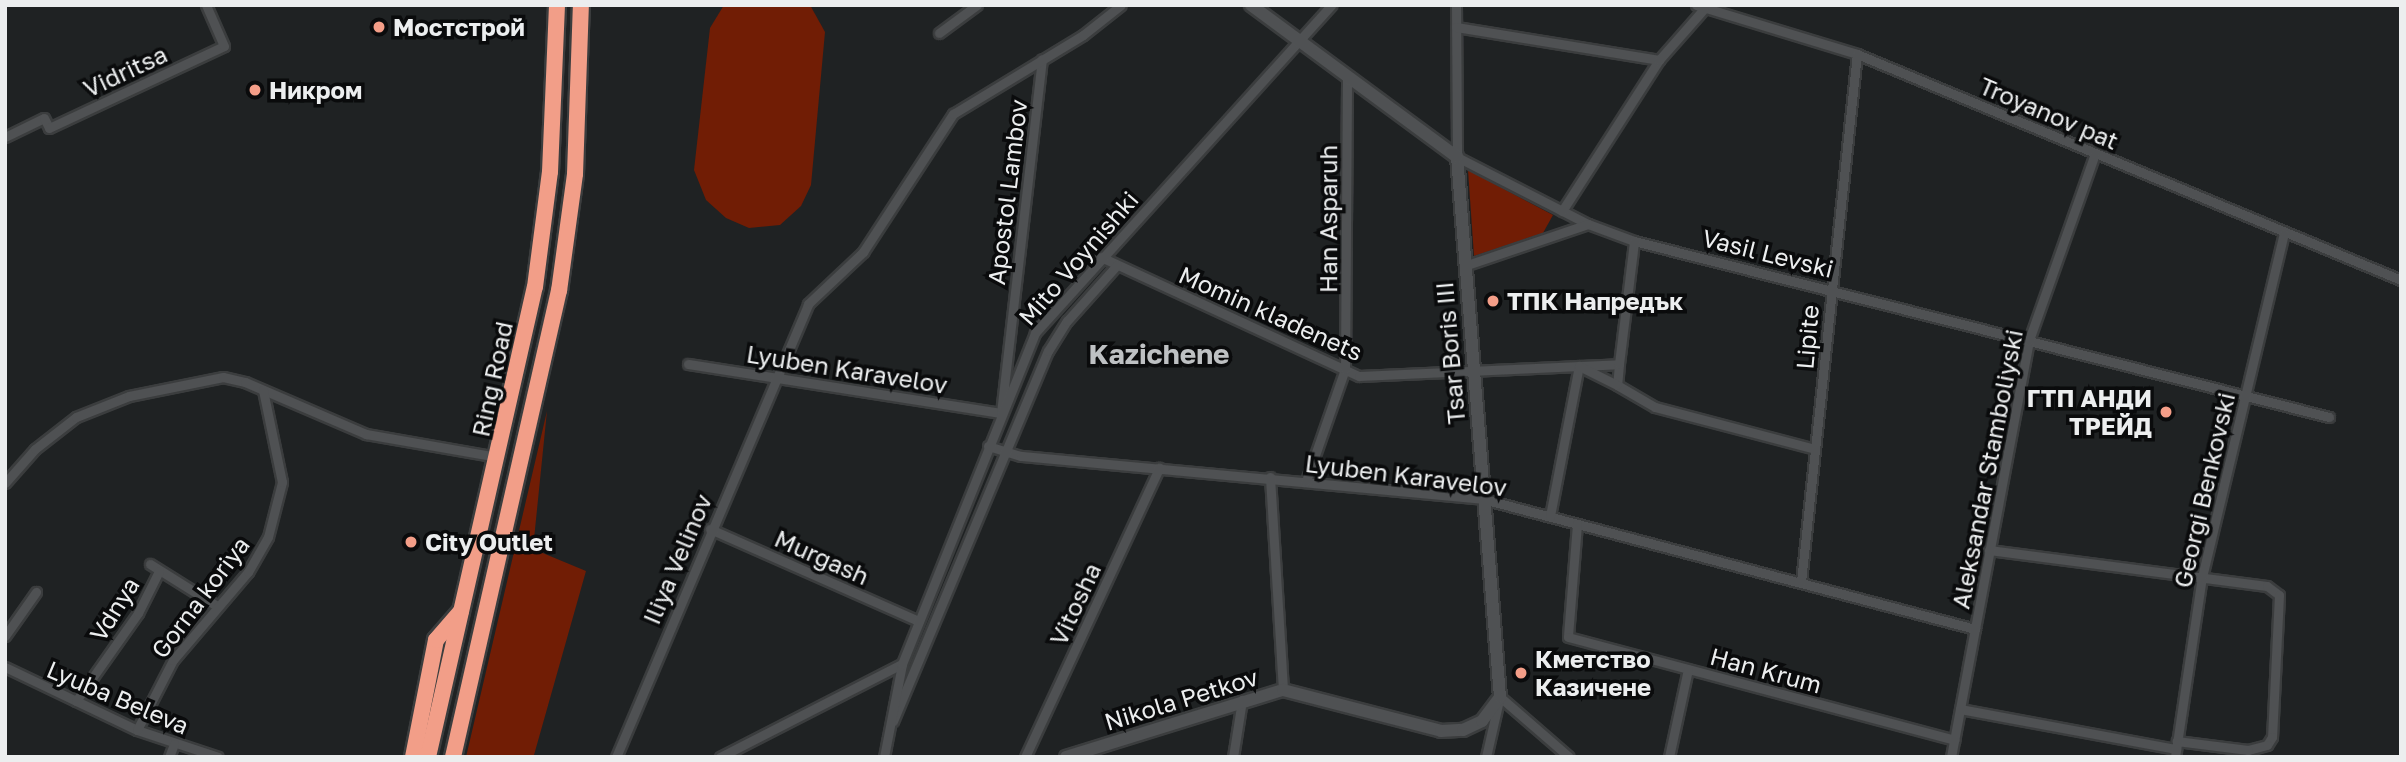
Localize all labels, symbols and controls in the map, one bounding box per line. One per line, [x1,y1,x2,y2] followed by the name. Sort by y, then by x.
[393,13,525,41] place label: Мостстрой
[371,19,387,35] marker: Мостстрой
[79,39,171,103] street label: Vidritsa
[1975,71,2123,155] street label: Troyanov pat
[269,76,362,104] place label: Никром
[247,82,263,98] marker: Никром
[981,98,1033,286] street label: Apostol Lambov
[1314,145,1342,293] street label: Han Asparuh
[1012,185,1144,331] street label: Mito Voynishki
[1699,223,1837,283] street label: Vasil Levski
[1175,260,1367,366] street label: Momin kladenets
[1429,281,1471,425] street label: Tsar Boris III
[1507,287,1683,315] place label: ТПК Напредък
[1485,293,1501,309] marker: ТПК Напредък
[1790,303,1824,371] street label: Lipite
[466,319,518,439] street label: Ring Road
[1946,327,2028,611] street label: Aleksandar Stamboliyski
[1088,337,1230,371] district label: Kazichene
[745,339,949,399] street label: Lyuben Karavelov
[2027,384,2152,440] place label: ГТП АНДИ ТРЕЙД
[2168,390,2240,590] street label: Georgi Benkovski
[2158,404,2174,420] marker: ГТП АНДИ ТРЕЙД
[1304,448,1508,502] street label: Lyuben Karavelov
[637,490,717,628] street label: Iliya Velinov
[770,523,874,591] street label: Murgash
[425,528,553,556] place label: City Outlet
[145,531,255,663] street label: Gorna koriya
[403,534,419,550] marker: City Outlet
[1043,558,1107,650] street label: Vitosha
[83,572,145,646] street label: Vdnya
[1707,641,1825,699] street label: Han Krum
[1535,645,1651,701] place label: Кметство Казичене
[43,654,193,740] street label: Lyuba Beleva
[1101,662,1261,736] street label: Nikola Petkov
[1513,665,1529,681] marker: Кметство Казичене

